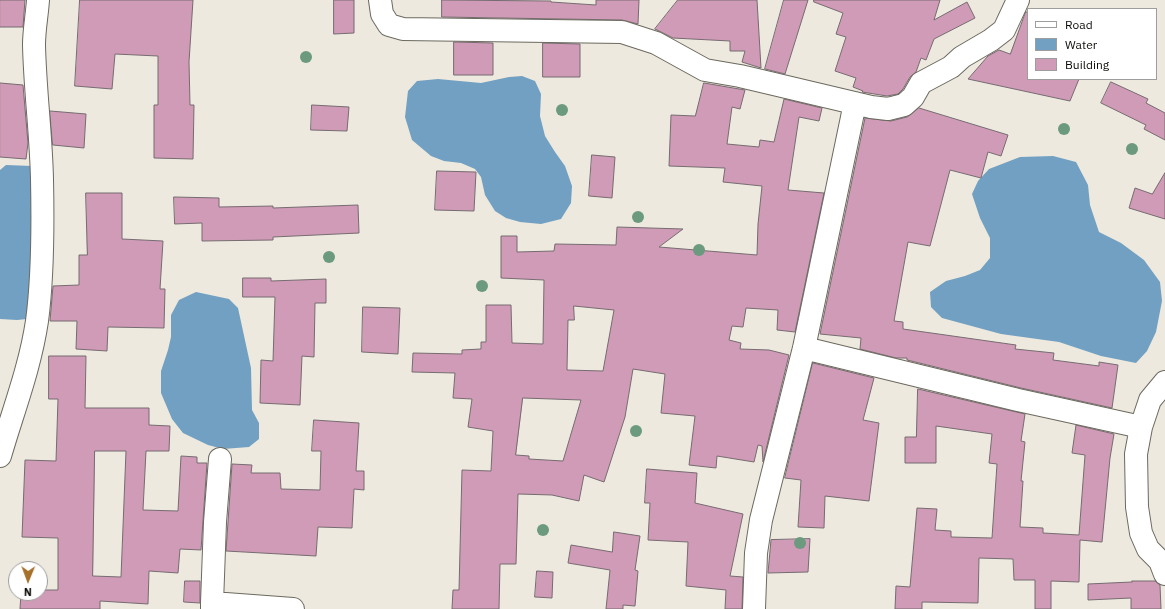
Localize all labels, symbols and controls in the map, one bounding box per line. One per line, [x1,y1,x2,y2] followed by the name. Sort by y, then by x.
[1027,8,1157,80] legend
[1065,17,1093,32] text: Road
[1065,37,1097,52] text: Water
[1065,57,1109,72] text: Building
[8,561,48,601] north arrow
[24,585,32,599] text: N

